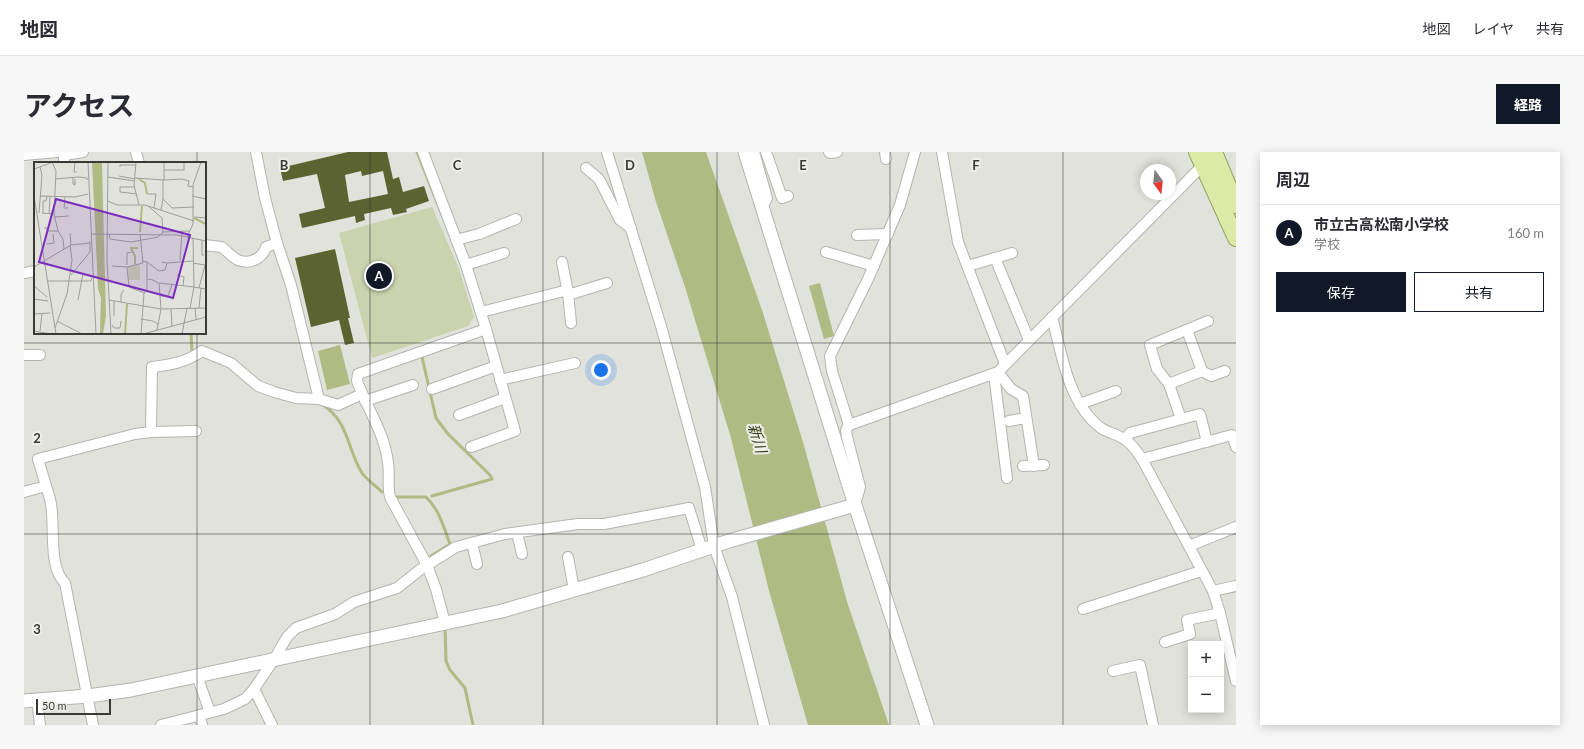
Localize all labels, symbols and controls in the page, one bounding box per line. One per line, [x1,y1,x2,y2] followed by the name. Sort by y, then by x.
[20,17,58,40] text: 地図
[1422,20,1450,37] text: 地図
[1472,20,1514,37] text: レイヤ
[1536,20,1564,37] text: 共有
[1496,84,1560,124] button: 経路
[24,88,135,122] text: アクセス
[280,157,289,173] text: B
[453,157,462,173] text: C
[625,157,635,173] text: D
[799,157,807,173] text: E
[972,157,980,173] text: F
[34,162,206,334] inset map
[1140,164,1176,200] north arrow
[1276,169,1310,190] text: 周辺
[1314,215,1449,233] text: 市立古高松南小学校
[1284,225,1294,241] text: A
[1507,225,1544,241] text: 160 m
[1314,236,1340,252] text: 学校
[366,261,392,291] pin: A
[1276,272,1406,312] button: 保存
[1414,272,1544,312] button: 共有
[591,360,611,380] your location
[745,421,772,457] water label: 新川
[33,430,41,446] text: 2
[33,621,41,637] text: 3
[1188,641,1224,713] map controls
[1188,641,1224,677] button: +
[1188,677,1224,713] button: −
[36,697,111,716] scale bar
[42,699,67,712] text: 50 m

